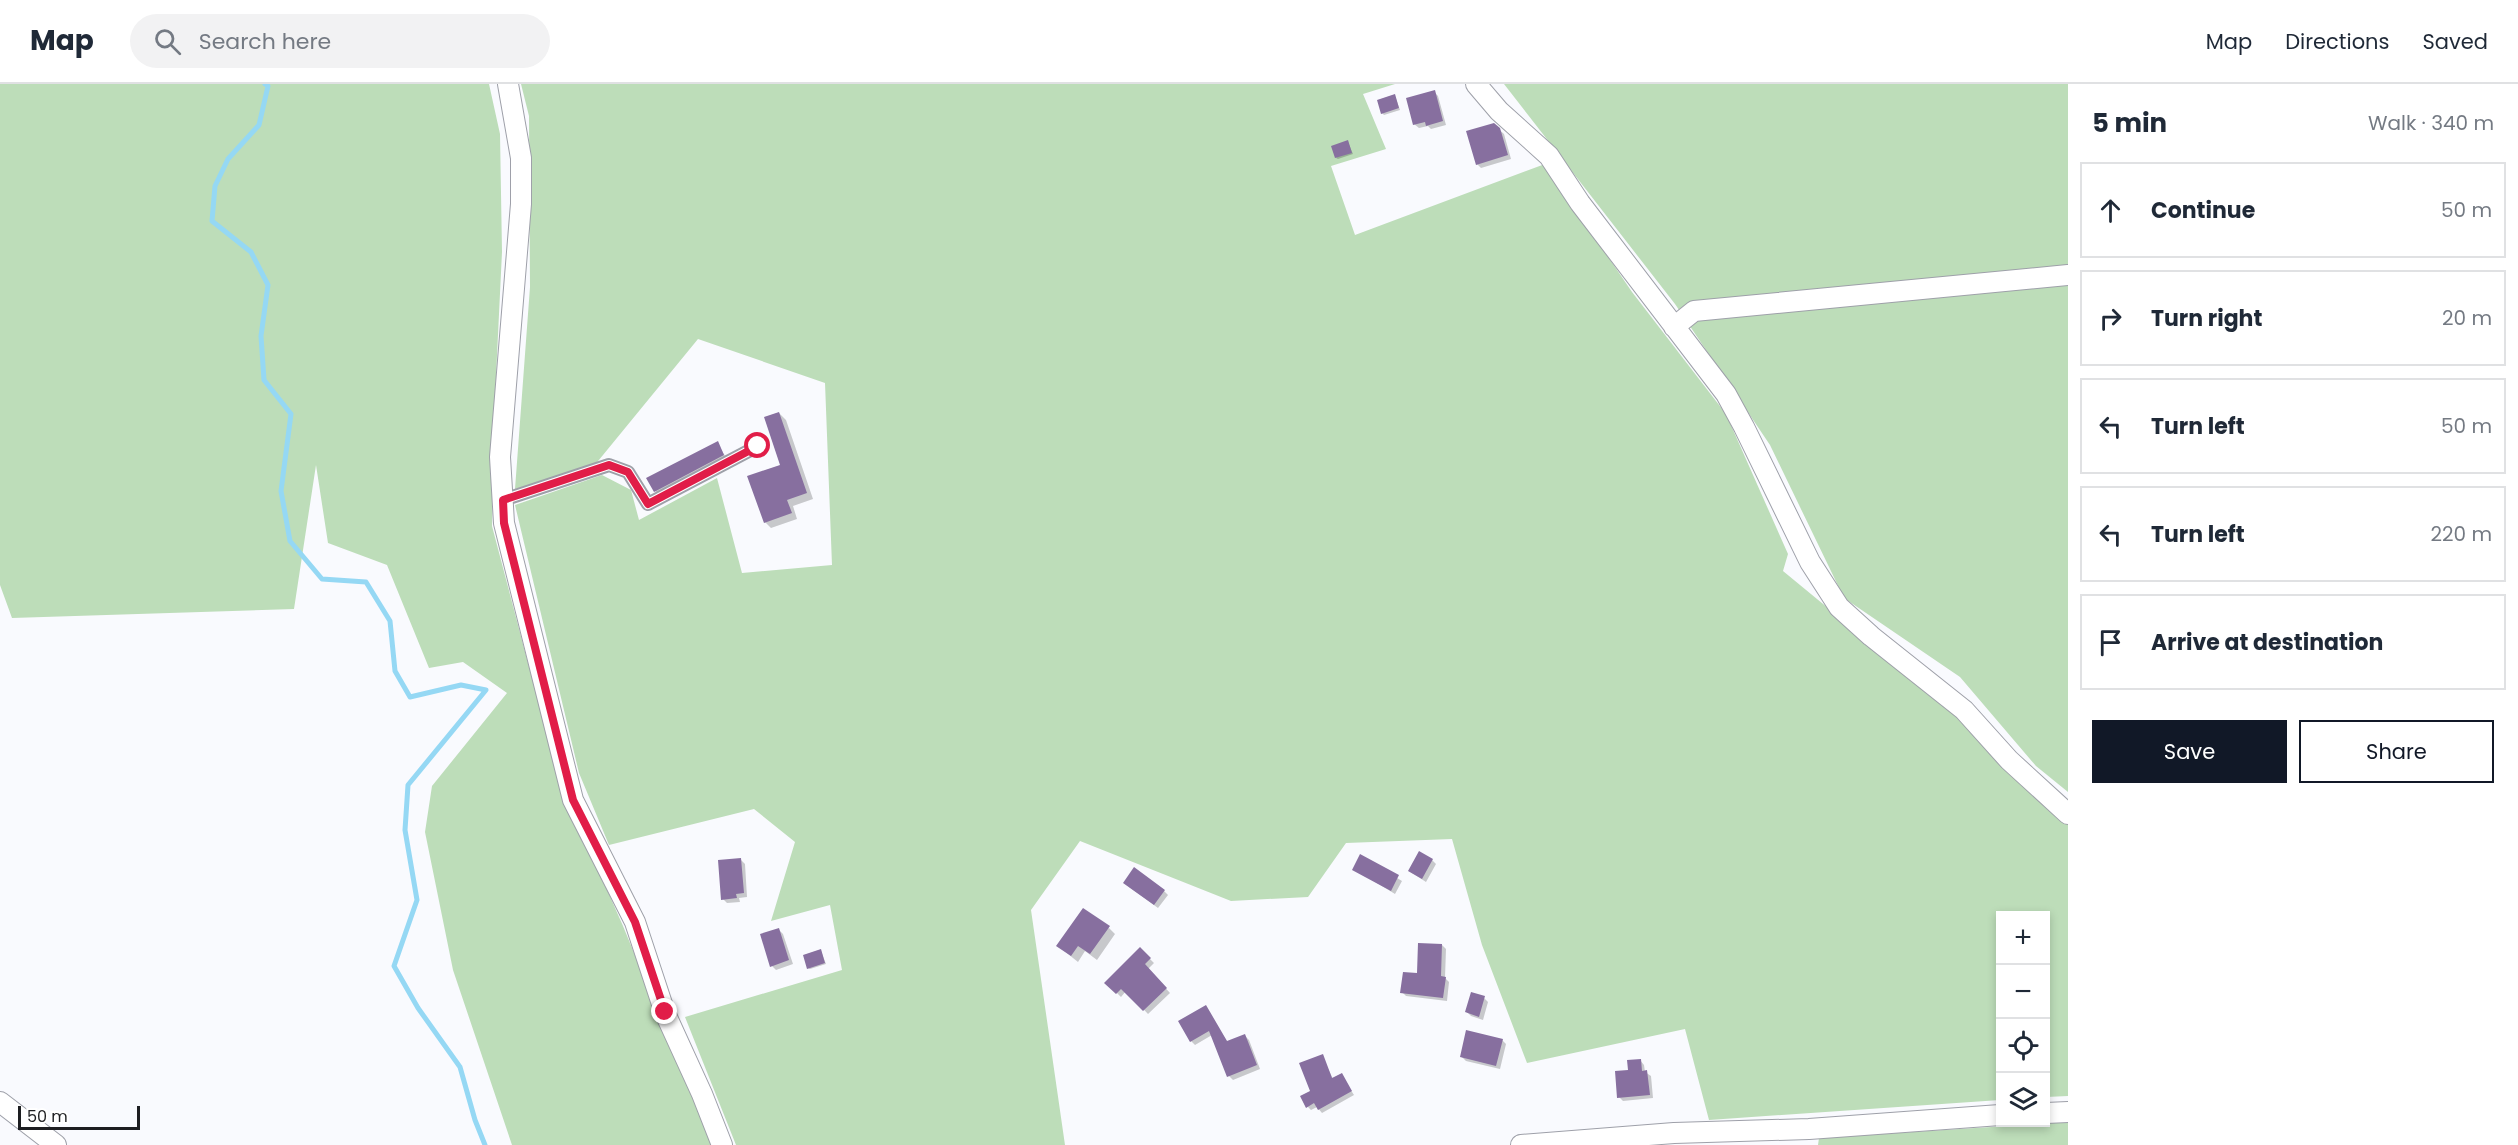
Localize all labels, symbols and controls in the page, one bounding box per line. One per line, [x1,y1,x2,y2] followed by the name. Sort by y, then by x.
[130,14,550,68] search box
[30,21,94,60] text: Map
[151,25,184,58] icon: search
[199,26,331,57] text: Search here
[2206,27,2252,56] text: Map
[2285,27,2389,56] text: Directions
[2422,27,2488,56] text: Saved
[2092,105,2167,141] text: 5 min
[2368,109,2494,137] text: Walk · 340 m
[2094,194,2127,227] icon: ahead
[2151,195,2255,226] text: Continue
[2441,196,2492,224] text: 50 m
[2094,302,2127,335] icon: right
[2151,303,2262,334] text: Turn right
[2442,304,2492,332] text: 20 m
[2094,410,2127,443] icon: left
[2151,411,2245,442] text: Turn left
[2441,412,2492,440] text: 50 m
[744,432,770,458] route start
[2094,518,2127,551] icon: left
[2151,519,2245,550] text: Turn left
[2431,520,2492,548] text: 220 m
[2094,626,2127,659] icon: arrive
[2151,627,2383,658] text: Arrive at destination
[2092,720,2287,783] button: Save
[2299,720,2494,783] button: Share
[1996,911,2050,1127] map controls
[1996,911,2050,965] button: +
[1996,965,2050,1019] button: −
[651,998,677,1024] route end
[1996,1019,2050,1073] button: locate
[1996,1073,2050,1127] button: layers
[18,1103,140,1130] scale bar
[27,1105,68,1128] text: 50 m

